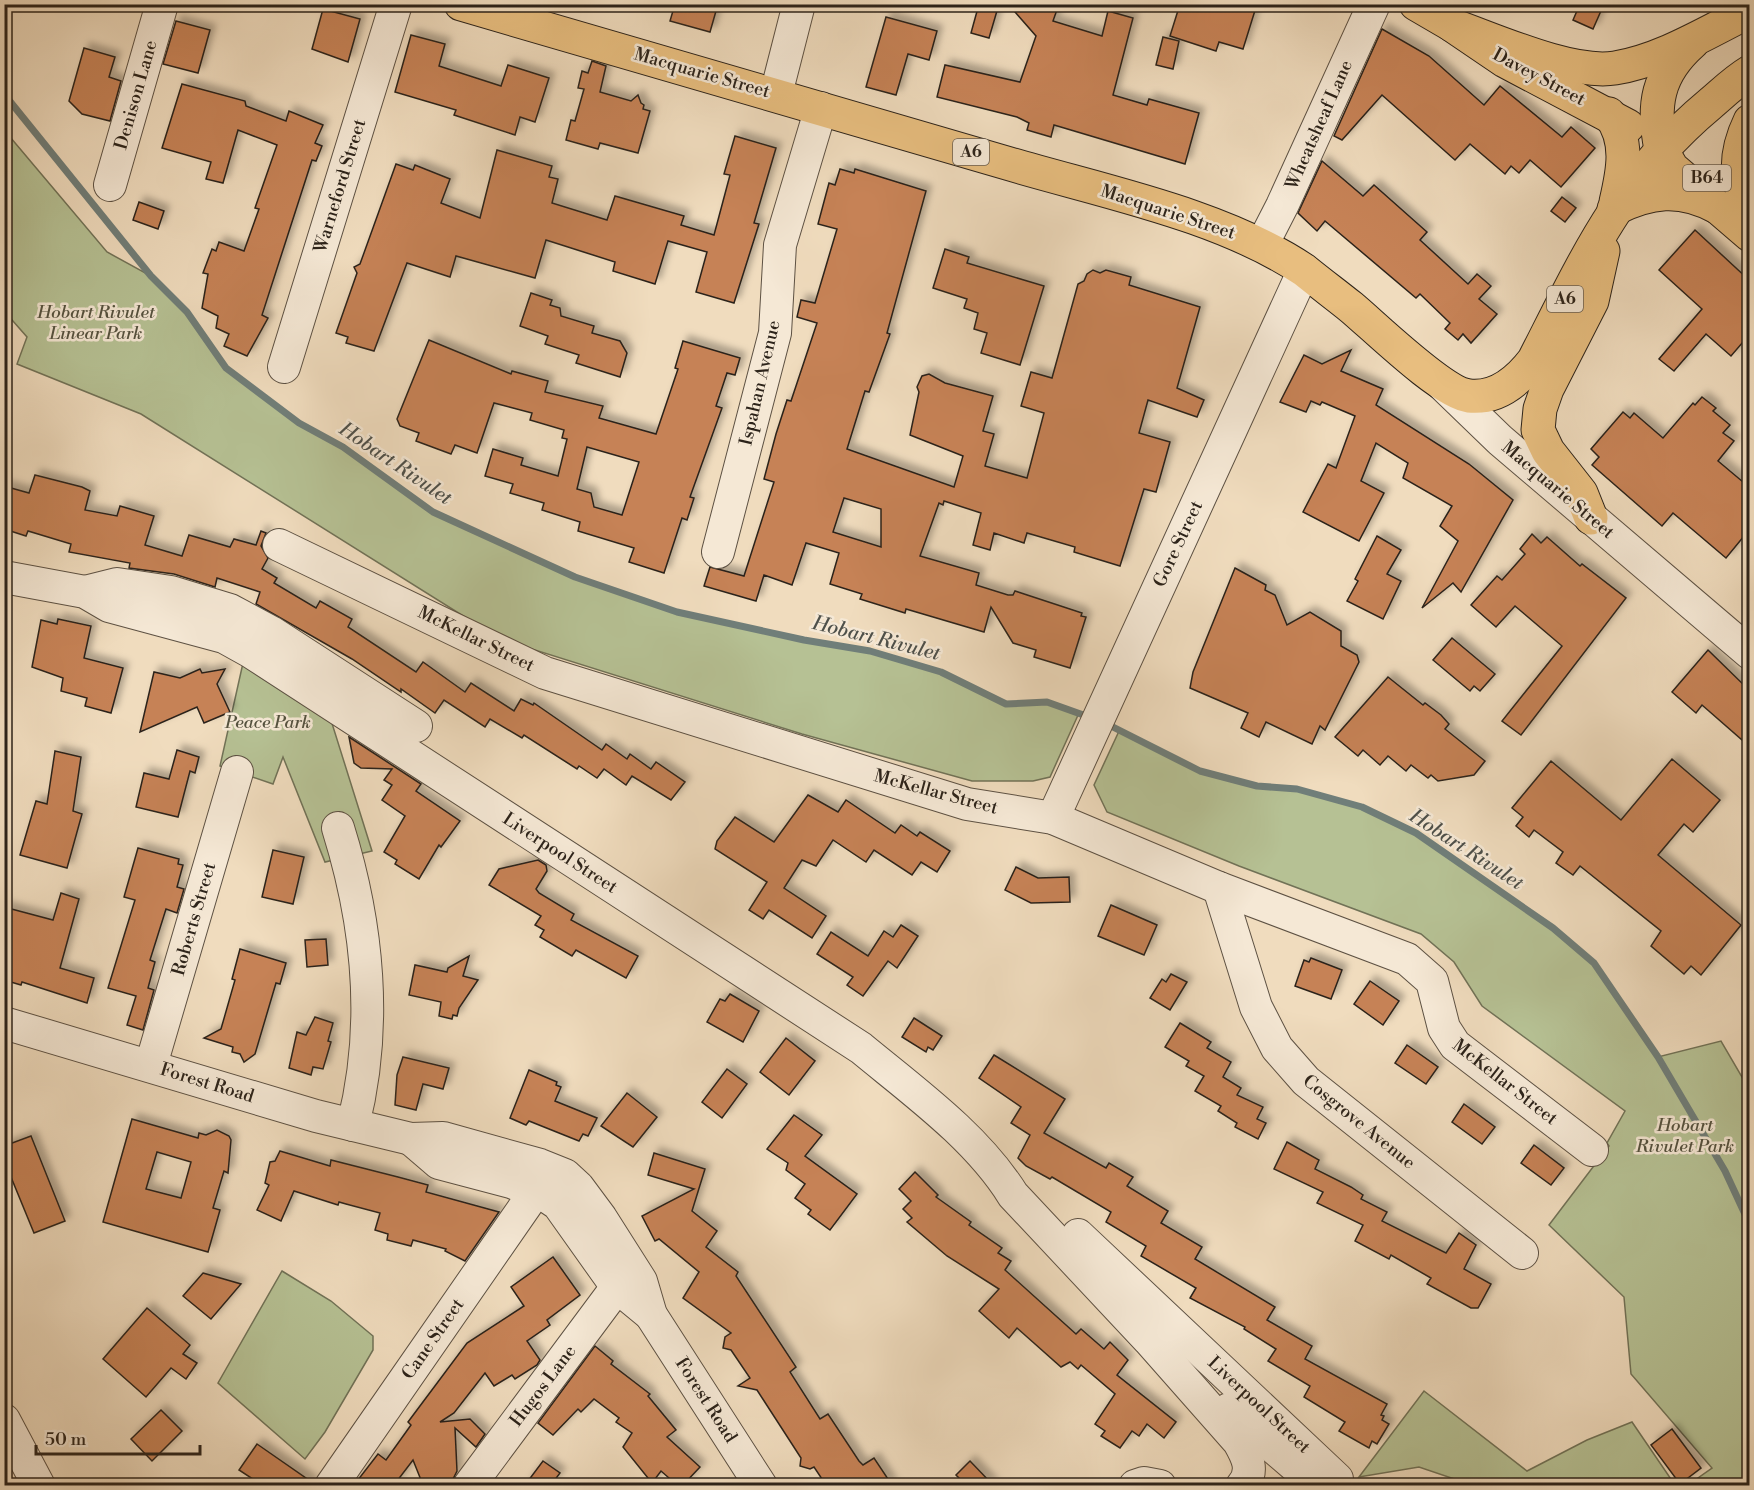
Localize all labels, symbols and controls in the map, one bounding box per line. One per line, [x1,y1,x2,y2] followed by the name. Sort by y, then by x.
[109,38,163,152] street label: Denison Lane
[631,43,773,104] street label: Macquarie Street
[1489,43,1590,111] street label: Davey Street
[1280,57,1358,194] street label: Wheatsheaf Lane
[308,116,371,257] street label: Warneford Street
[953,139,989,165] road number: A6
[1683,165,1731,191] road number: B64
[1098,179,1239,245] street label: Macquarie Street
[1547,286,1583,312] road number: A6
[36,301,156,345] park label: Hobart Rivulet Linear Park
[734,318,786,448] street label: Ispahan Avenue
[333,416,457,511] water label: Hobart Rivulet
[1497,436,1620,544] street label: Macquarie Street
[1148,497,1208,591] street label: Gore Street
[414,601,539,678] street label: McKellar Street
[809,611,943,667] water label: Hobart Rivulet
[224,711,311,734] park label: Peace Park
[872,764,1001,820] street label: McKellar Street
[1403,803,1528,896] water label: Hobart Rivulet
[498,807,622,899] street label: Liverpool Street
[167,859,221,978] street label: Roberts Street
[1448,1034,1563,1131] street label: McKellar Street
[157,1058,258,1108] street label: Forest Road
[1298,1070,1420,1174] street label: Cosgrove Avenue
[1635,1114,1734,1158] park label: Hobart Rivulet Park
[397,1293,470,1384] street label: Cane Street
[505,1341,581,1431] street label: Hugos Lane
[1203,1351,1316,1459] street label: Liverpool Street
[670,1353,743,1448] street label: Forest Road
[36,1418,200,1456] scale bar
[45,1428,87,1451] text: 50 m

